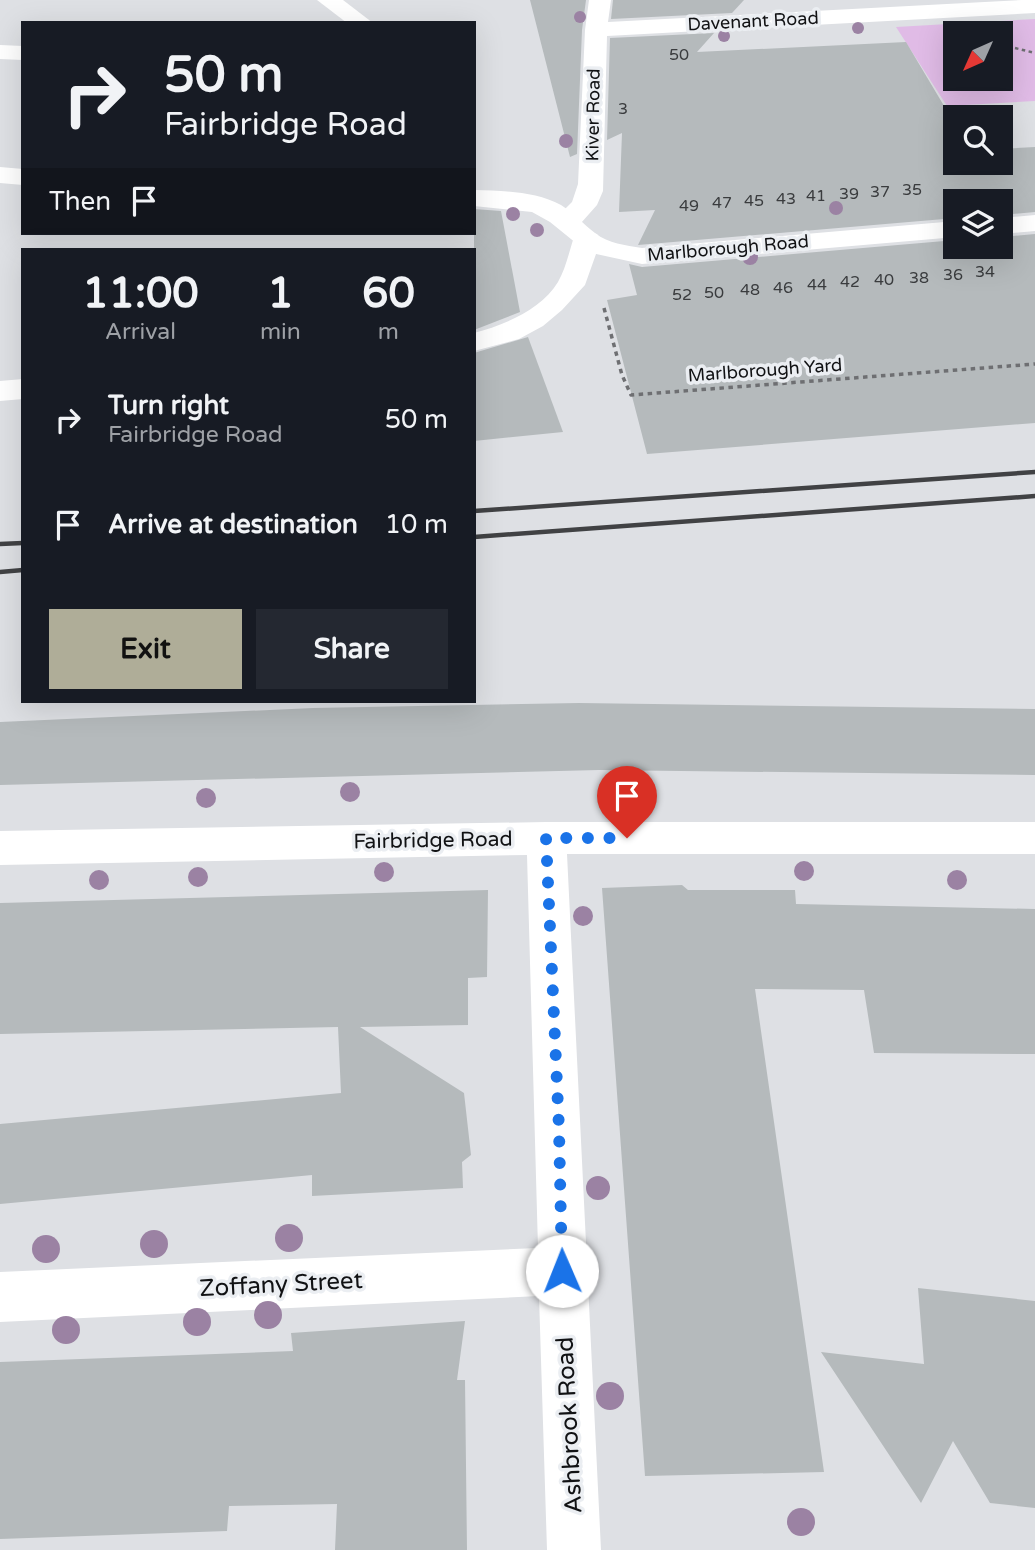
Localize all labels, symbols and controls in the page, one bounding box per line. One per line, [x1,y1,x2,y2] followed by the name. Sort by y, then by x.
[687,7,819,35] street label: Davenant Road
[943,21,1013,91] north arrow
[943,21,1013,259] map controls
[669,45,689,65] house number: 50
[164,46,283,105] text: 50 m
[49,49,140,140] icon: right
[581,68,605,162] street label: Kiver Road
[618,99,628,119] house number: 3
[943,105,1013,175] button: search
[164,106,407,144] text: Fairbridge Road
[902,180,922,200] house number: 35
[125,182,163,220] icon: arrive
[870,182,890,202] house number: 37
[839,184,859,204] house number: 39
[49,186,111,217] text: Then
[806,186,826,206] house number: 41
[776,189,796,209] house number: 43
[943,189,1013,259] button: layers
[744,191,764,211] house number: 45
[712,193,732,213] house number: 47
[679,196,699,216] house number: 49
[646,230,810,266] street label: Marlborough Road
[975,262,995,282] house number: 34
[943,265,963,285] house number: 36
[82,268,199,319] text: 11:00
[267,268,294,319] text: 1
[362,268,415,319] text: 60
[909,268,929,288] house number: 38
[874,270,894,290] house number: 40
[840,272,860,292] house number: 42
[807,275,827,295] house number: 44
[773,278,793,298] house number: 46
[740,280,760,300] house number: 48
[704,283,724,303] house number: 50
[672,285,692,305] house number: 52
[105,318,176,346] text: Arrival
[260,318,301,346] text: min
[378,318,399,346] text: m
[687,354,843,386] street label: Marlborough Yard
[108,390,229,421] text: Turn right
[49,401,87,439] icon: right
[385,404,448,435] text: 50 m
[108,421,283,449] text: Fairbridge Road
[49,506,87,544] icon: arrive
[108,509,358,540] text: Arrive at destination
[385,509,448,540] text: 10 m
[49,609,242,689] button: Exit
[256,609,448,689] button: Share
[597,766,657,838] pin
[608,777,646,815] icon: arrive
[353,827,513,854] street label: Fairbridge Road
[525,1234,599,1308] position arrow
[199,1266,363,1303] street label: Zoffany Street
[550,1336,589,1514] street label: Ashbrook Road

